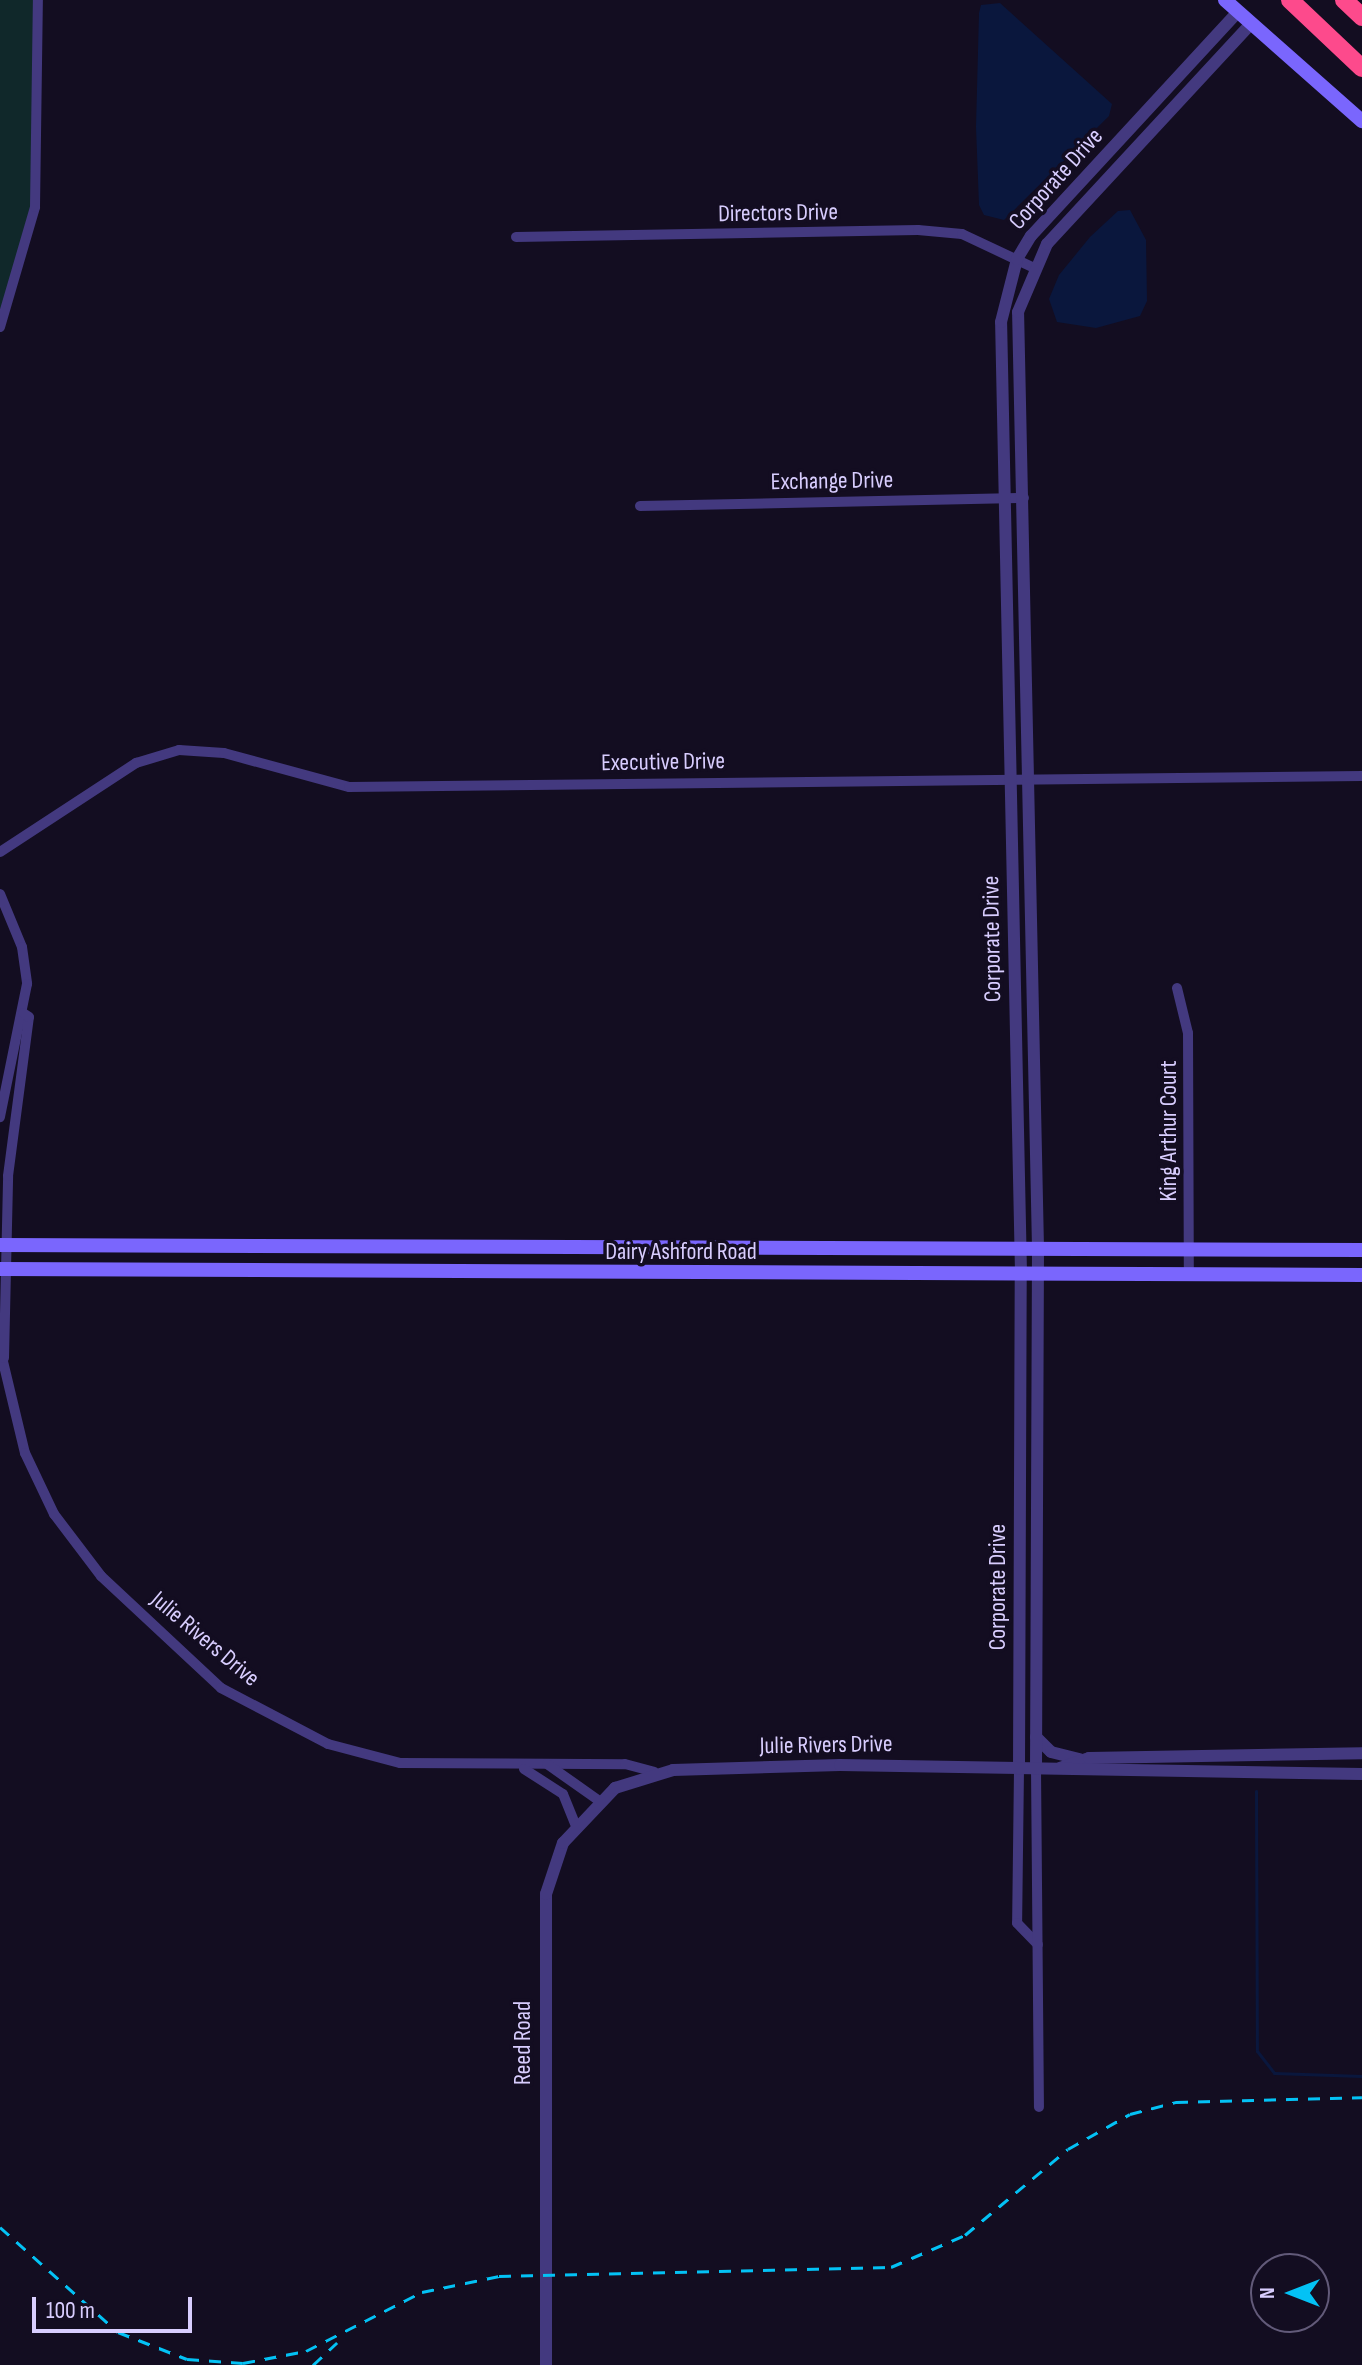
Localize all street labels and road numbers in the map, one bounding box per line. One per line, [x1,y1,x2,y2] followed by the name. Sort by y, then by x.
[1003,122,1109,236] street label: Corporate Drive
[718,198,838,228] street label: Directors Drive
[770,466,894,496] street label: Exchange Drive
[601,747,725,777] street label: Executive Drive
[976,876,1008,1002] street label: Corporate Drive
[1155,1060,1183,1202] street label: King Arthur Court
[605,1238,757,1266] street label: Dairy Ashford Road
[984,1524,1012,1650] street label: Corporate Drive
[145,1585,265,1693] street label: Julie Rivers Drive
[759,1729,893,1761] street label: Julie Rivers Drive
[509,2001,537,2085] street label: Reed Road

